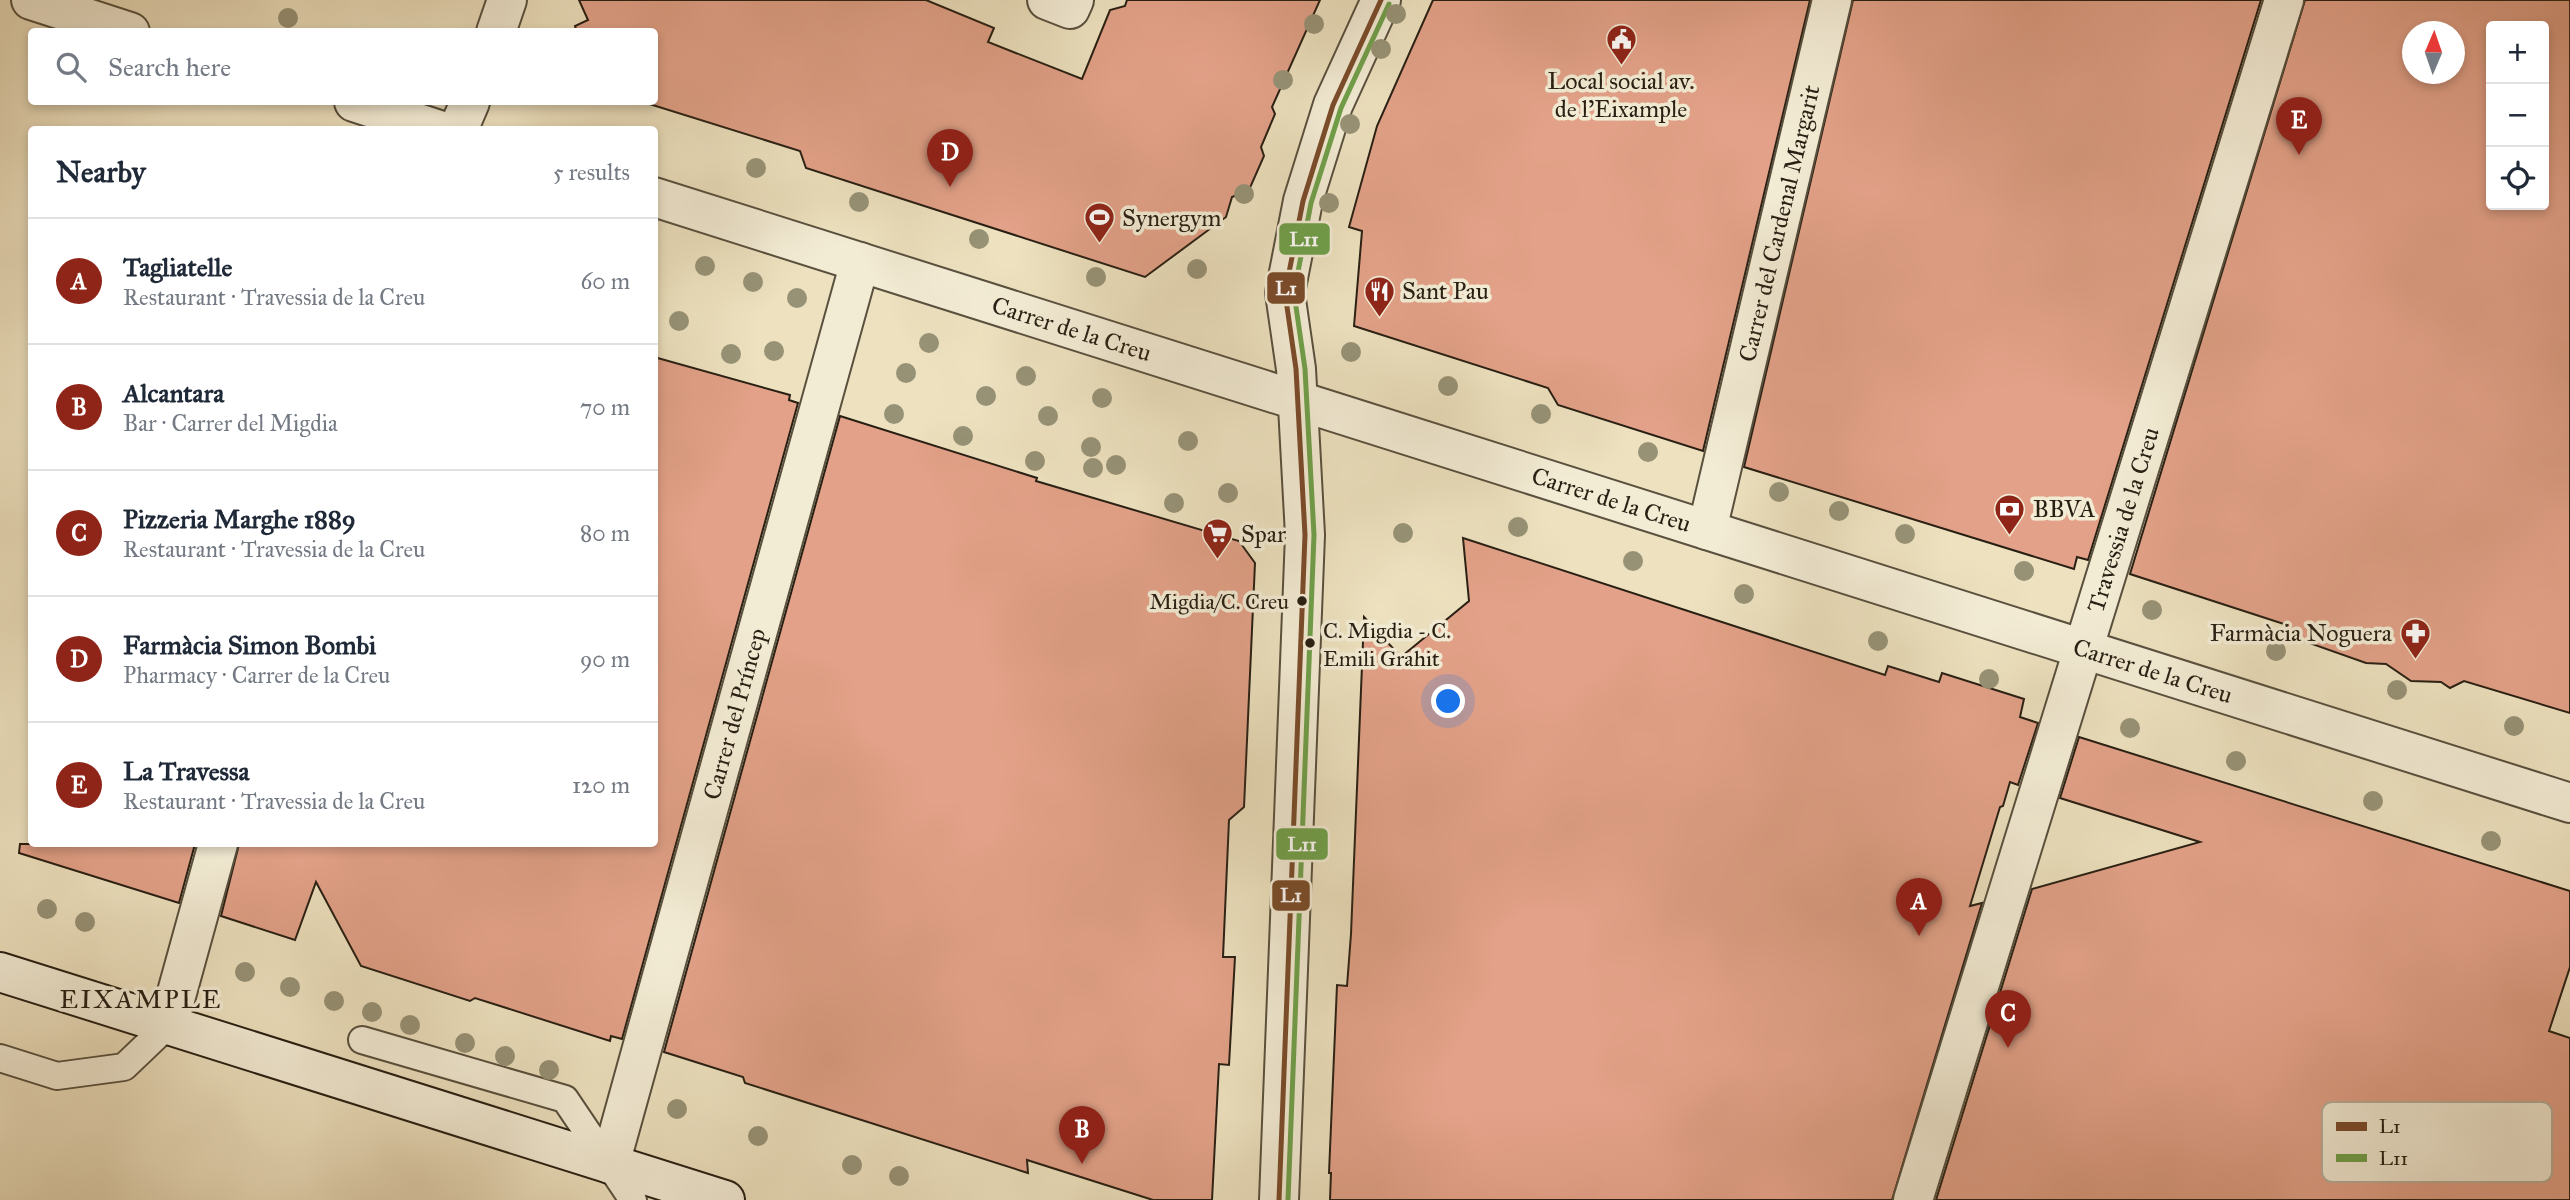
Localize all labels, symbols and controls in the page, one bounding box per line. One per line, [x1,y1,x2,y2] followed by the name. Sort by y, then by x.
[2402,21,2465,84] north arrow
[2486,21,2549,210] map controls
[2486,21,2549,84] button: +
[1604,22,1638,66] public building icon: Local social av. de l'Eixample
[28,28,658,105] search box
[52,48,90,86] icon: search
[108,51,231,83] text: Search here
[1547,66,1695,124] place label: Local social av. de l'Eixample
[1732,81,1827,365] street label: Carrer del Cardenal Margarit
[2486,84,2549,147] button: −
[2276,97,2322,155] pin: E
[927,129,973,187] pin: D
[2486,147,2549,210] button: locate
[56,154,146,190] text: Nearby
[553,158,630,186] text: 5 results
[1082,201,1116,245] sports icon: Synergym
[1122,203,1221,233] place label: Synergym
[1278,222,1331,256] line badge: L11
[1289,228,1319,251] text: L11
[123,251,232,283] text: Tagliatelle
[71,267,87,295] text: A
[581,267,630,295] text: 60 m
[1266,271,1306,305] line badge: L1
[1362,274,1396,318] restaurant icon: Sant Pau
[1402,276,1489,306] place label: Sant Pau
[1275,277,1297,300] text: L1
[123,283,425,311] text: Restaurant · Travessia de la Creu
[988,290,1155,368] street label: Carrer de la Creu
[123,377,224,409] text: Alcantara
[71,393,87,421] text: B
[580,393,630,421] text: 70 m
[123,409,338,437] text: Bar · Carrer del Migdia
[2081,423,2166,616] street label: Travessia de la Creu
[1528,461,1695,539] street label: Carrer de la Creu
[1993,492,2027,536] bank icon: BBVA
[2033,494,2096,524] place label: BBVA
[123,503,356,535] text: Pizzeria Marghe 1889
[1201,517,1235,561] supermarket icon: Spar
[71,519,87,547] text: C
[580,519,630,547] text: 80 m
[1241,519,1286,549] place label: Spar
[123,535,425,563] text: Restaurant · Travessia de la Creu
[1149,588,1289,615] place label: Migdia/C. Creu
[1295,594,1309,608] marker: Migdia/C. Creu
[2398,616,2432,660] pharmacy icon: Farmàcia Noguera
[1323,617,1451,672] place label: C. Migdia - C. Emili Grahit
[2210,618,2393,648] place label: Farmàcia Noguera
[697,625,773,803] street label: Carrer del Príncep
[123,629,376,661] text: Farmàcia Simon Bombi
[2069,632,2236,710] street label: Carrer de la Creu
[1303,636,1317,650] marker: C. Migdia - C. Emili Grahit
[70,645,88,673] text: D
[580,645,630,673] text: 90 m
[123,661,390,689] text: Pharmacy · Carrer de la Creu
[1431,684,1465,718] your location
[123,755,249,787] text: La Travessa
[71,771,87,799] text: E
[572,771,630,799] text: 120 m
[123,787,425,815] text: Restaurant · Travessia de la Creu
[1275,827,1329,861] line badge: L11
[1287,833,1317,856] text: L11
[1896,878,1942,936] pin: A
[1271,879,1311,912] line badge: L1
[1280,884,1302,907] text: L1
[60,983,222,1015] district label: EIXAMPLE
[1985,990,2031,1048] pin: C
[2322,1102,2552,1182] legend
[1059,1106,1105,1164] pin: B
[2379,1115,2401,1138] text: L1
[2379,1147,2408,1170] text: L11

